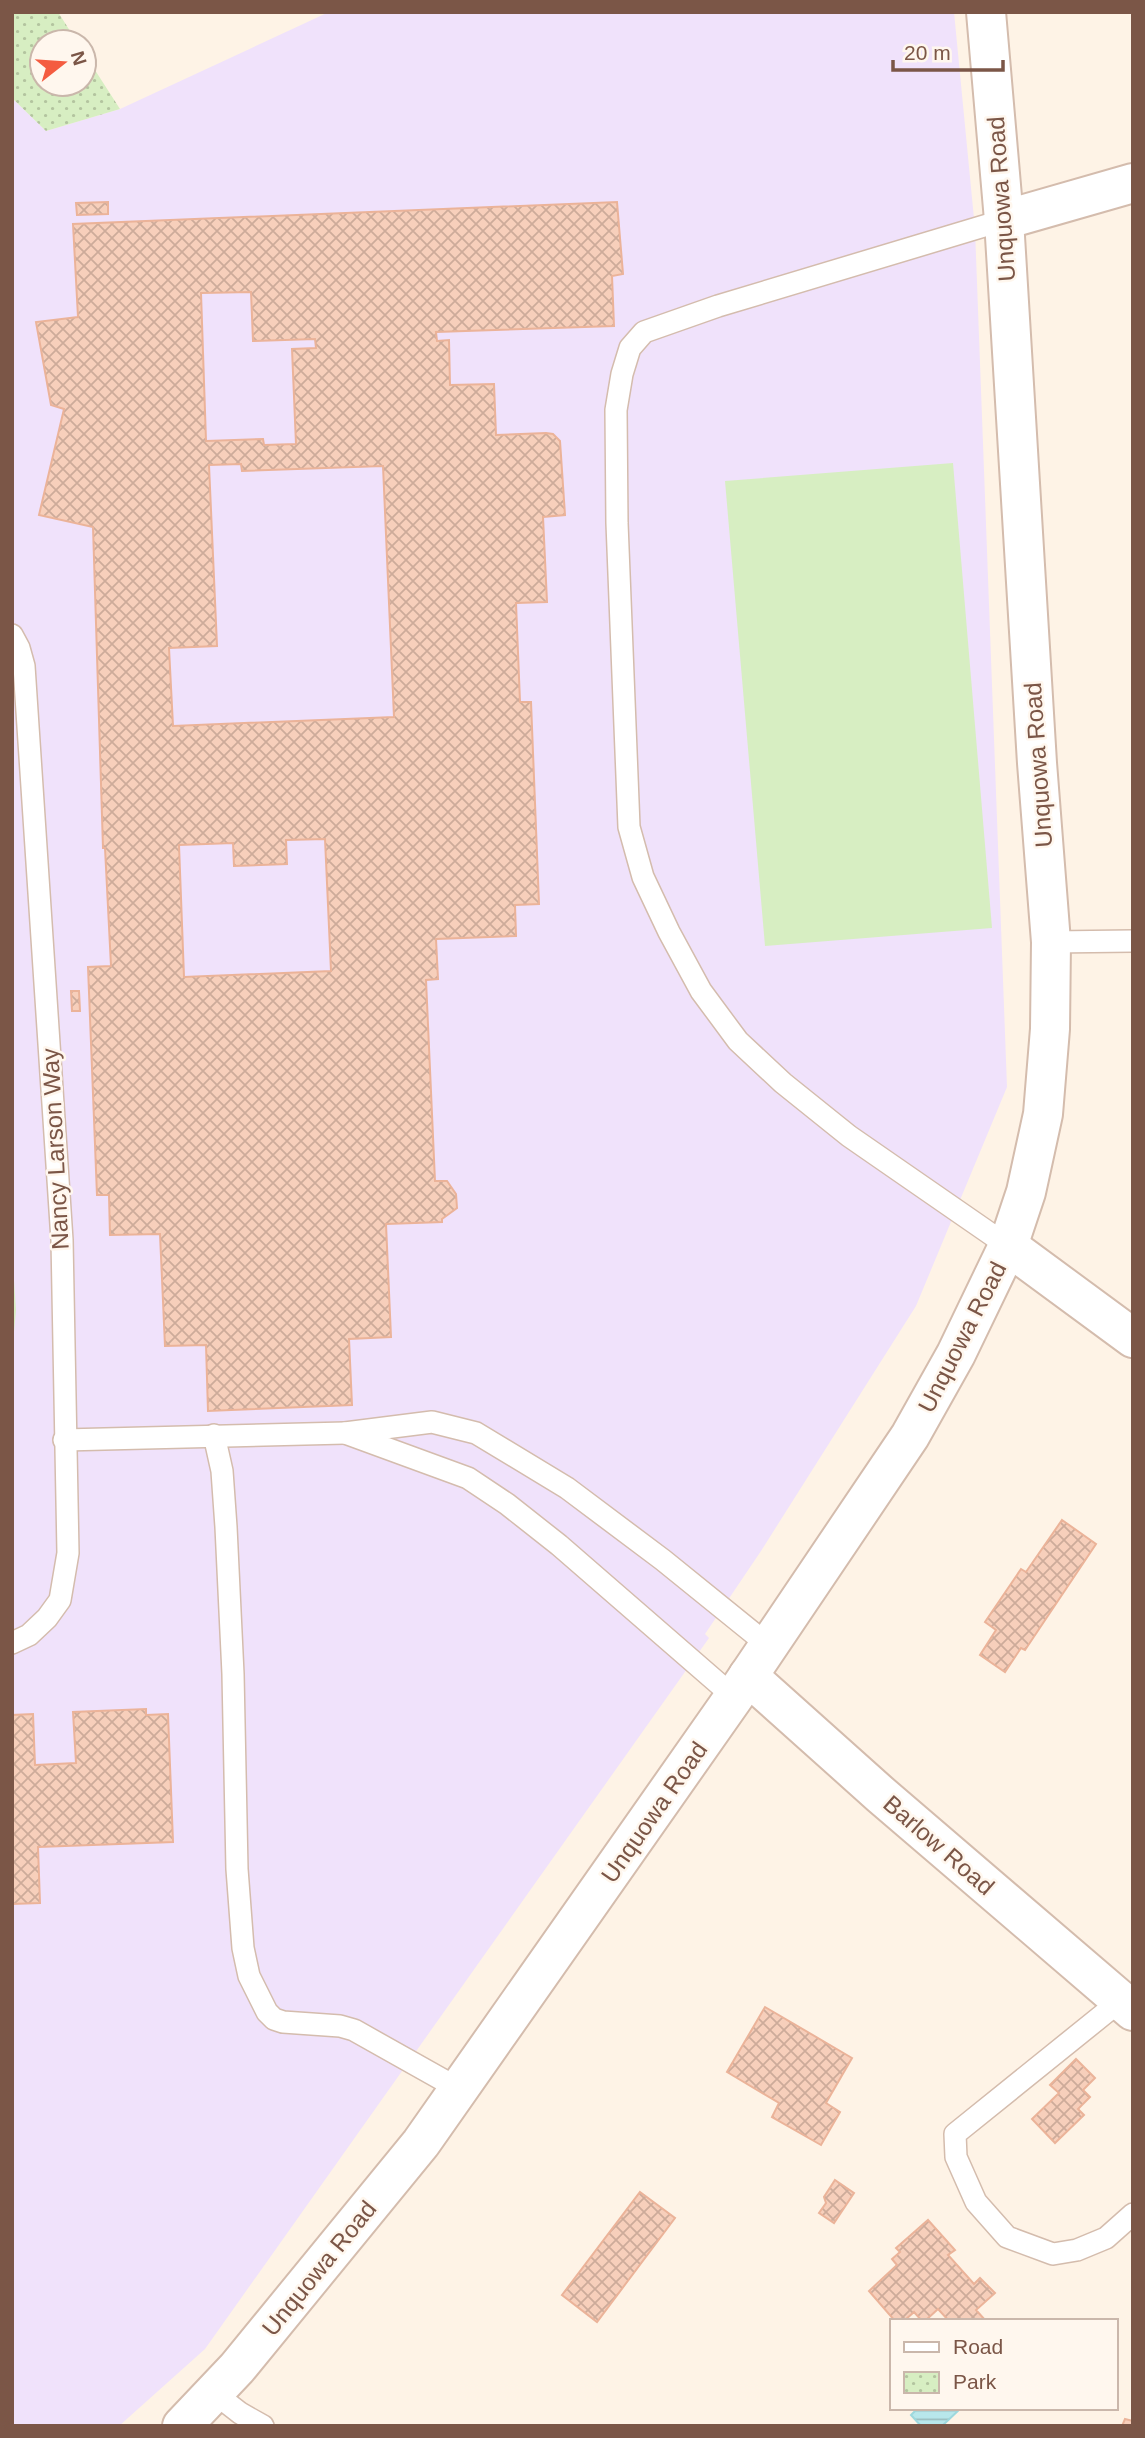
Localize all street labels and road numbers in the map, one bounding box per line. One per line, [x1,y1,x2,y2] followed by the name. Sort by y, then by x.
[982,116,1020,282] street label: Unquowa Road
[1019,682,1057,848] street label: Unquowa Road
[36,1048,74,1250] street label: Nancy Larson Way
[912,1257,1012,1417] street label: Unquowa Road
[595,1736,713,1888] street label: Unquowa Road
[878,1790,1000,1900] street label: Barlow Road
[256,2195,382,2341] street label: Unquowa Road

